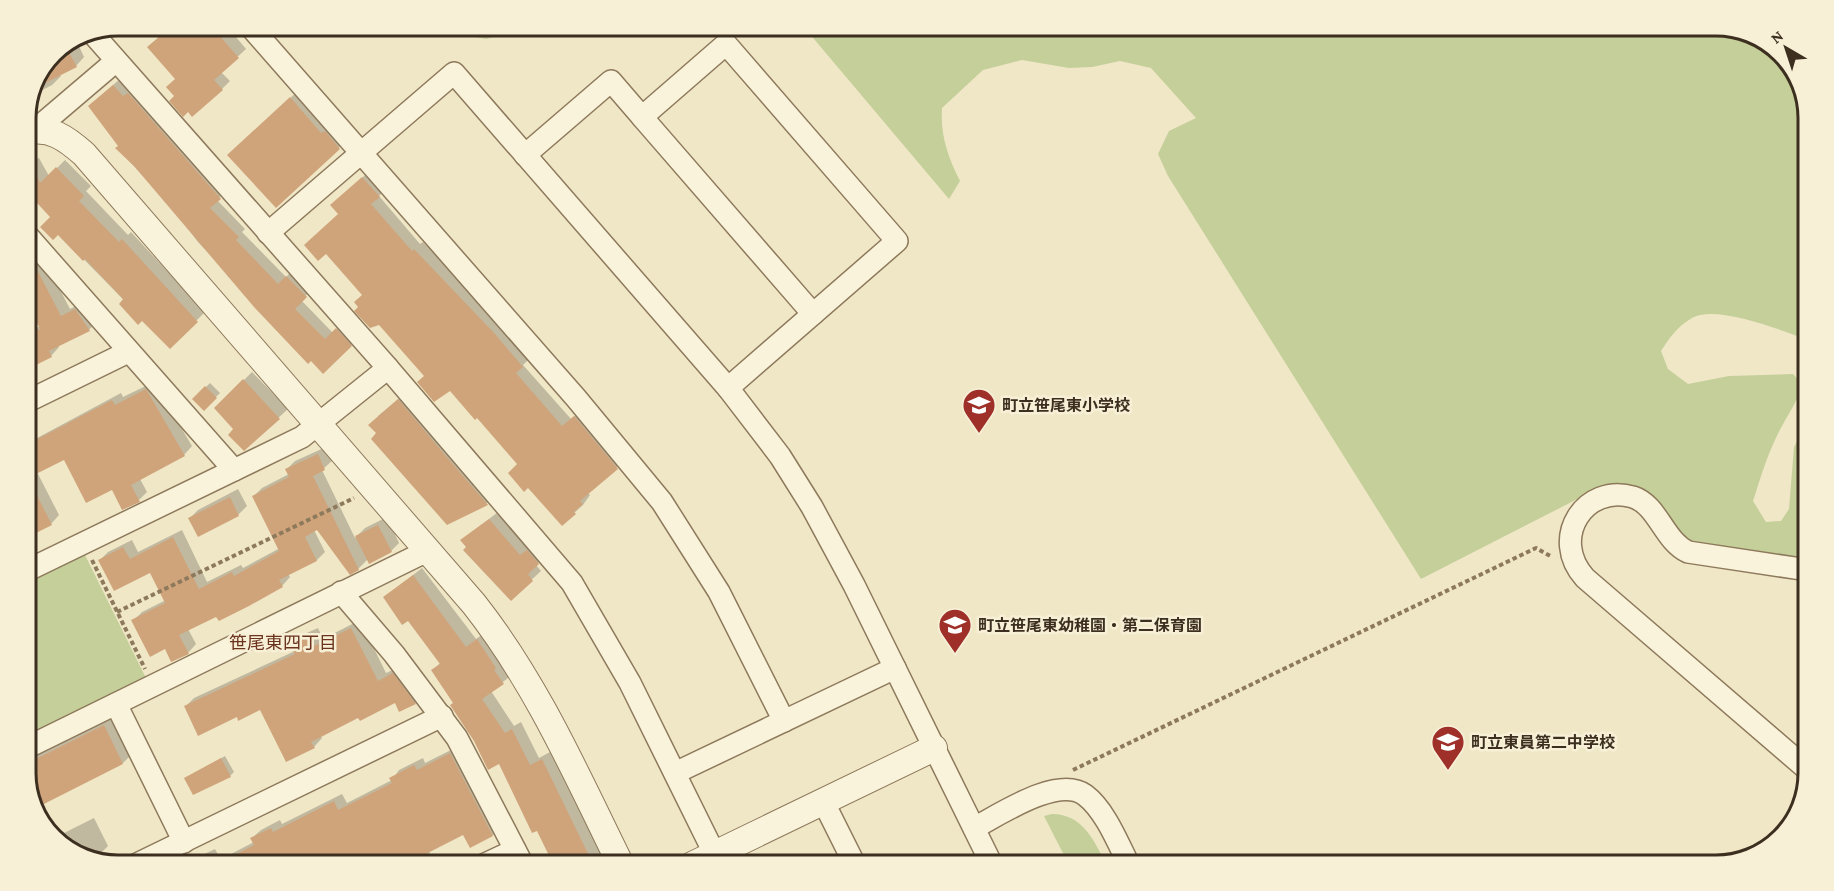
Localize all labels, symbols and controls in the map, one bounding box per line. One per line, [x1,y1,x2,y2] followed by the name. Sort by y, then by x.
[1756,18,1816,78] north arrow
[1767,27,1787,47] text: N
[961,387,997,434] school or university icon: 町立笹尾東小学校
[1002,397,1130,414] place label: 町立笹尾東小学校
[937,607,973,654] school or university icon: 町立笹尾東幼稚園・第二保育園
[978,617,1202,634] place label: 町立笹尾東幼稚園・第二保育園
[229,633,337,653] district label: 笹尾東四丁目
[1430,724,1466,771] school or university icon: 町立東員第二中学校
[1471,734,1615,751] place label: 町立東員第二中学校

